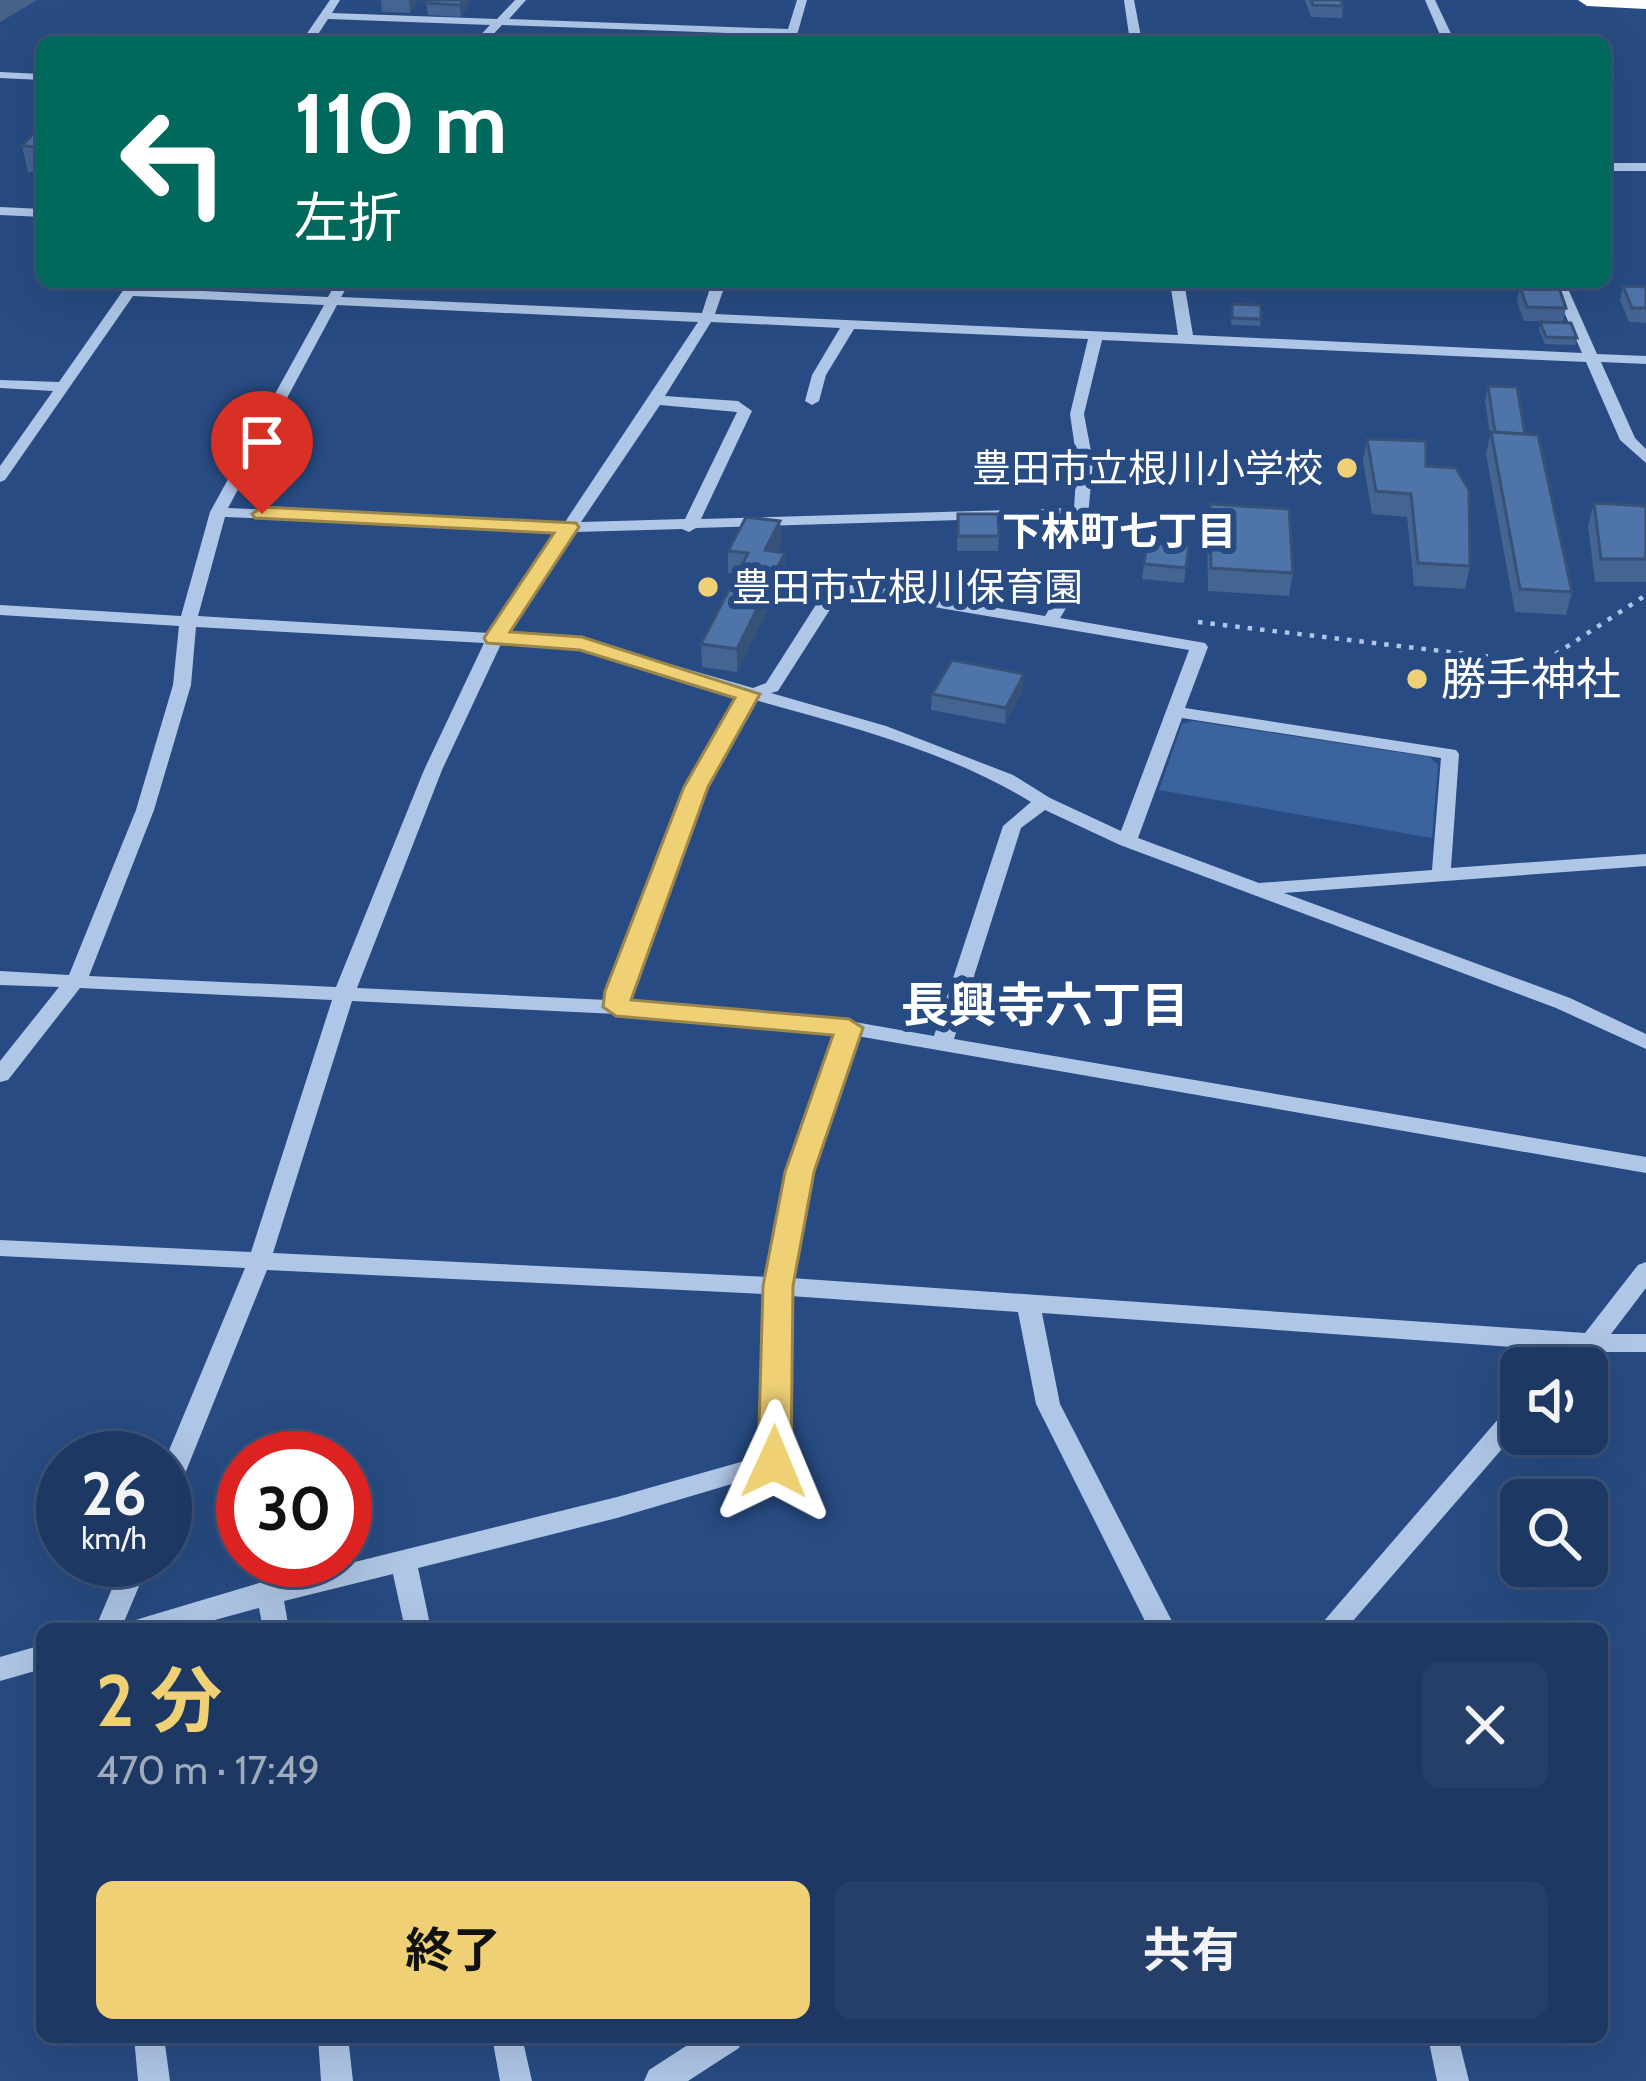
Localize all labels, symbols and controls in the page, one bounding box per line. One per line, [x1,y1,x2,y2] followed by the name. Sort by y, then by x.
[294,72,507,174] text: 110 m
[96,84,252,240] icon: left
[294,185,402,251] text: 左折
[211,391,313,514] pin
[229,409,295,475] icon: arrive
[972,444,1323,492] place label: 豊田市立根川小学校
[1334,455,1360,481] marker: 豊田市立根川小学校
[1002,507,1236,555] district label: 下林町七丁目
[732,563,1083,611] place label: 豊田市立根川保育園
[695,574,721,600] marker: 豊田市立根川保育園
[1441,652,1621,706] place label: 勝手神社
[1404,666,1430,692] marker: 勝手神社
[901,976,1189,1034] district label: 長興寺六丁目
[1500,1347,1608,1587] map controls
[1500,1347,1608,1455] button: sound
[711,1399,837,1525] position arrow
[216,1431,372,1587] speed limit sign: 30
[81,1457,147,1530] text: 26
[1500,1479,1608,1587] button: search
[81,1520,147,1557] text: km/h
[96,1657,222,1744] text: 2 分
[1422,1662,1548,1788] button: close
[96,1746,320,1794] text: 470 m · 17:49
[96,1881,810,2019] button: 終了
[834,1881,1548,2019] button: 共有

